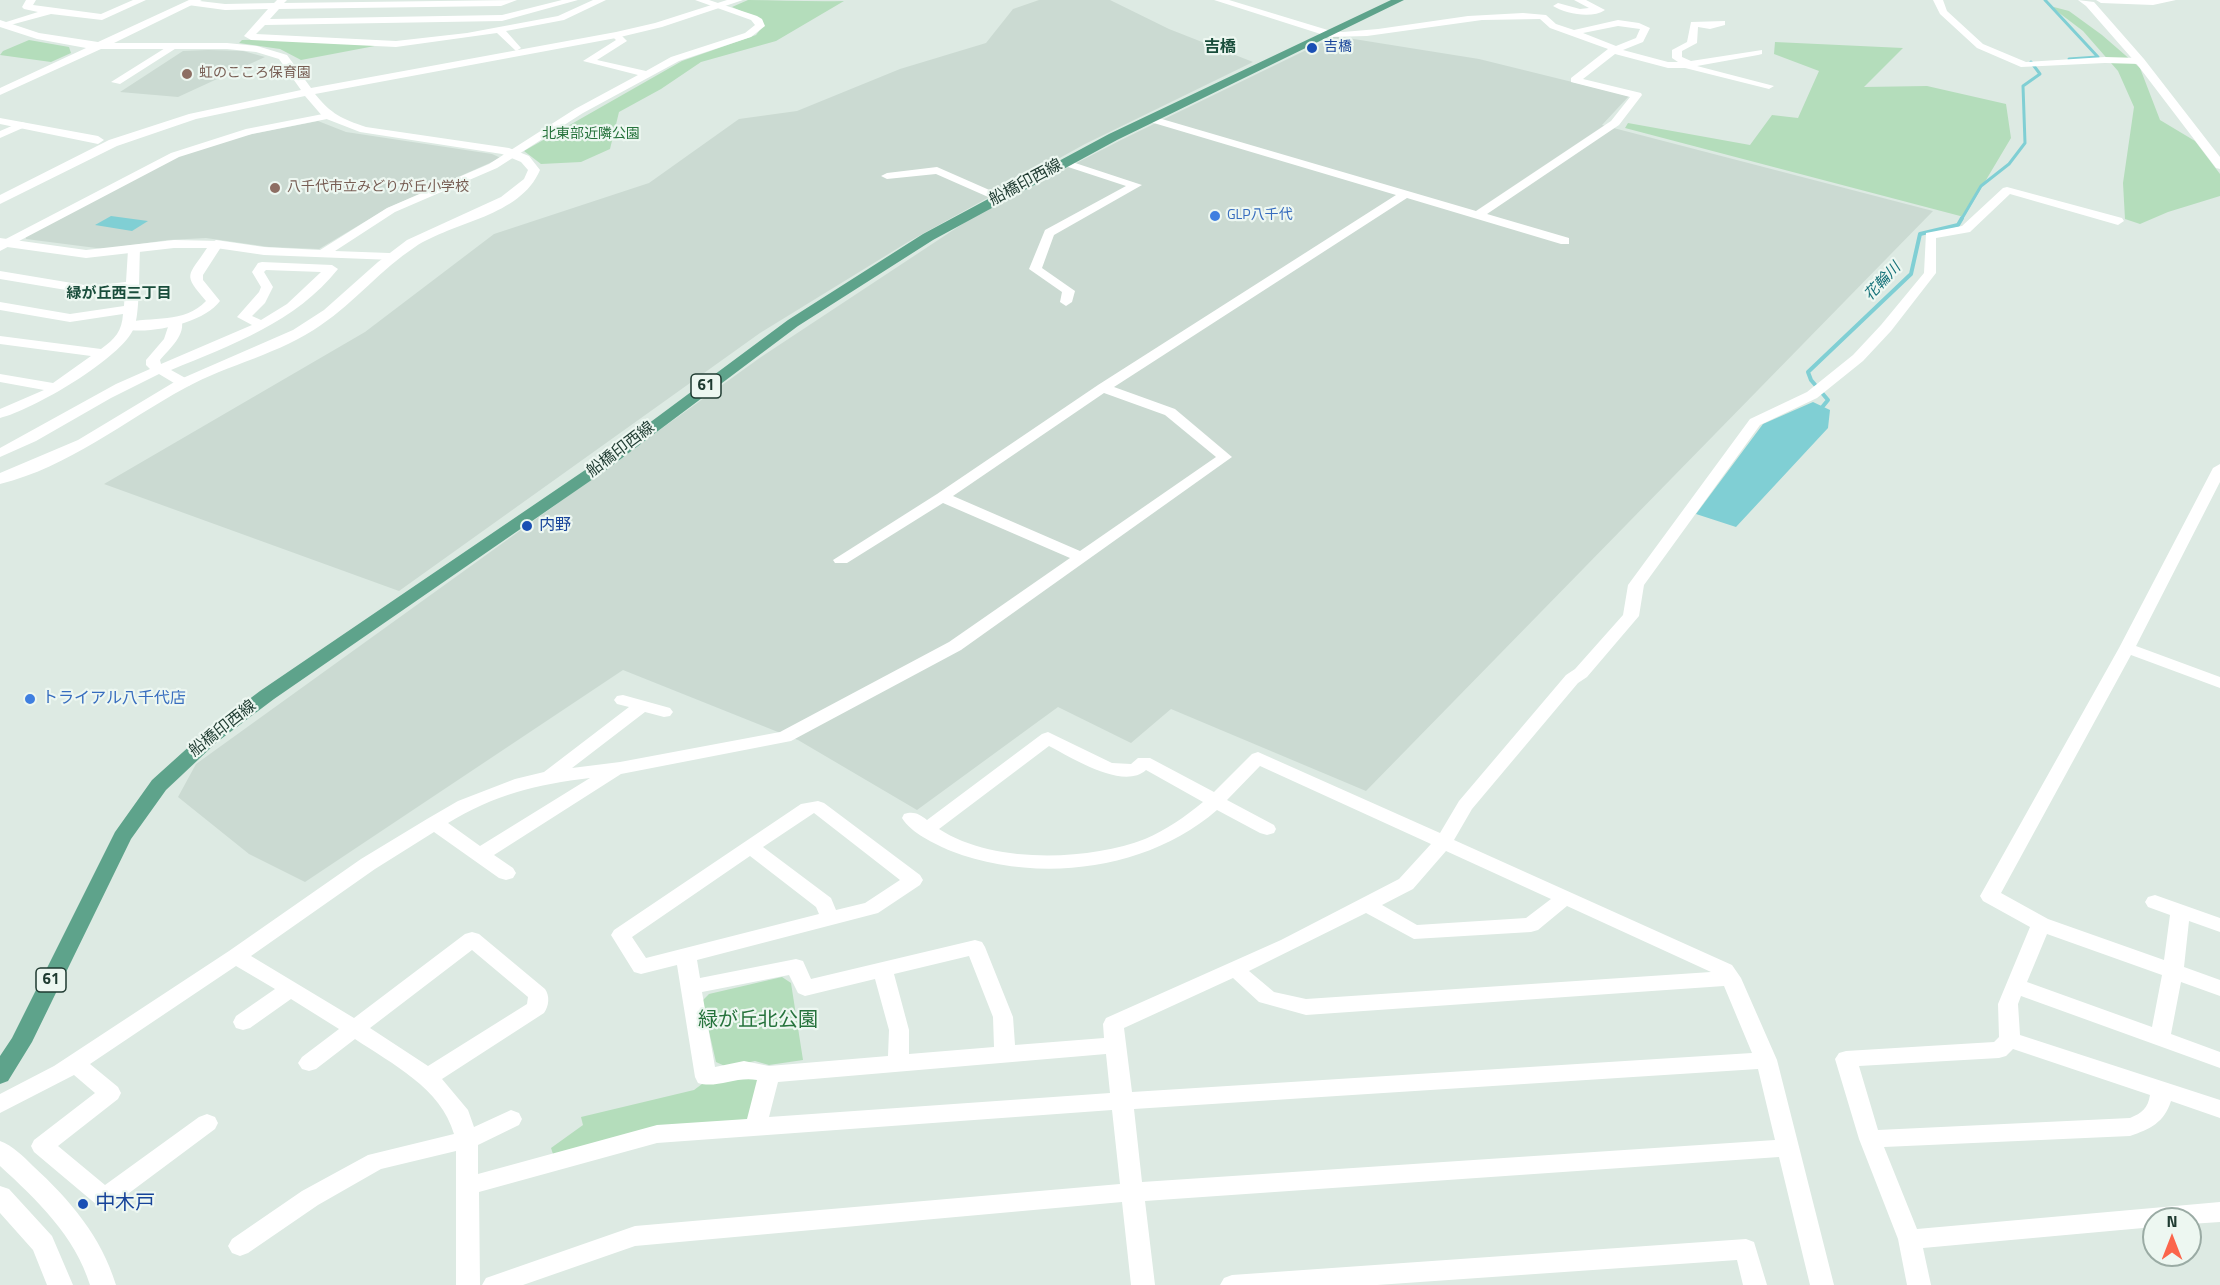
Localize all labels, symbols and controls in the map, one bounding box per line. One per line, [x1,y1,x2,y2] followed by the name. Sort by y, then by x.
[1204,38,1236,58] district label: 吉橋
[1324,40,1352,56] place label: 吉橋
[1305,41,1319,55] marker: 吉橋
[199,66,311,82] place label: 虹のこころ保育園
[180,67,194,81] marker: 虹のこころ保育園
[542,127,640,143] park label: 北東部近隣公園
[986,156,1066,210] street label: 船橋印西線
[287,180,469,196] place label: 八千代市立みどりが丘小学校
[268,181,282,195] marker: 八千代市立みどりが丘小学校
[1227,208,1293,224] place label: GLP八千代
[1208,209,1222,223] marker: GLP八千代
[1861,259,1905,305] water label: 花輪川
[67,285,171,303] district label: 緑が丘西三丁目
[691,374,721,398] road number: 61
[583,418,659,482] street label: 船橋印西線
[539,516,571,536] place label: 内野
[520,519,534,533] marker: 内野
[42,689,186,709] place label: トライアル八千代店
[23,692,37,706] marker: トライアル八千代店
[186,697,260,761] street label: 船橋印西線
[36,968,66,992] road number: 61
[698,1009,818,1033] park label: 緑が丘北公園
[95,1192,155,1216] place label: 中木戸
[76,1197,90,1211] marker: 中木戸
[2142,1207,2202,1267] north arrow
[2166,1209,2178,1233] text: N

